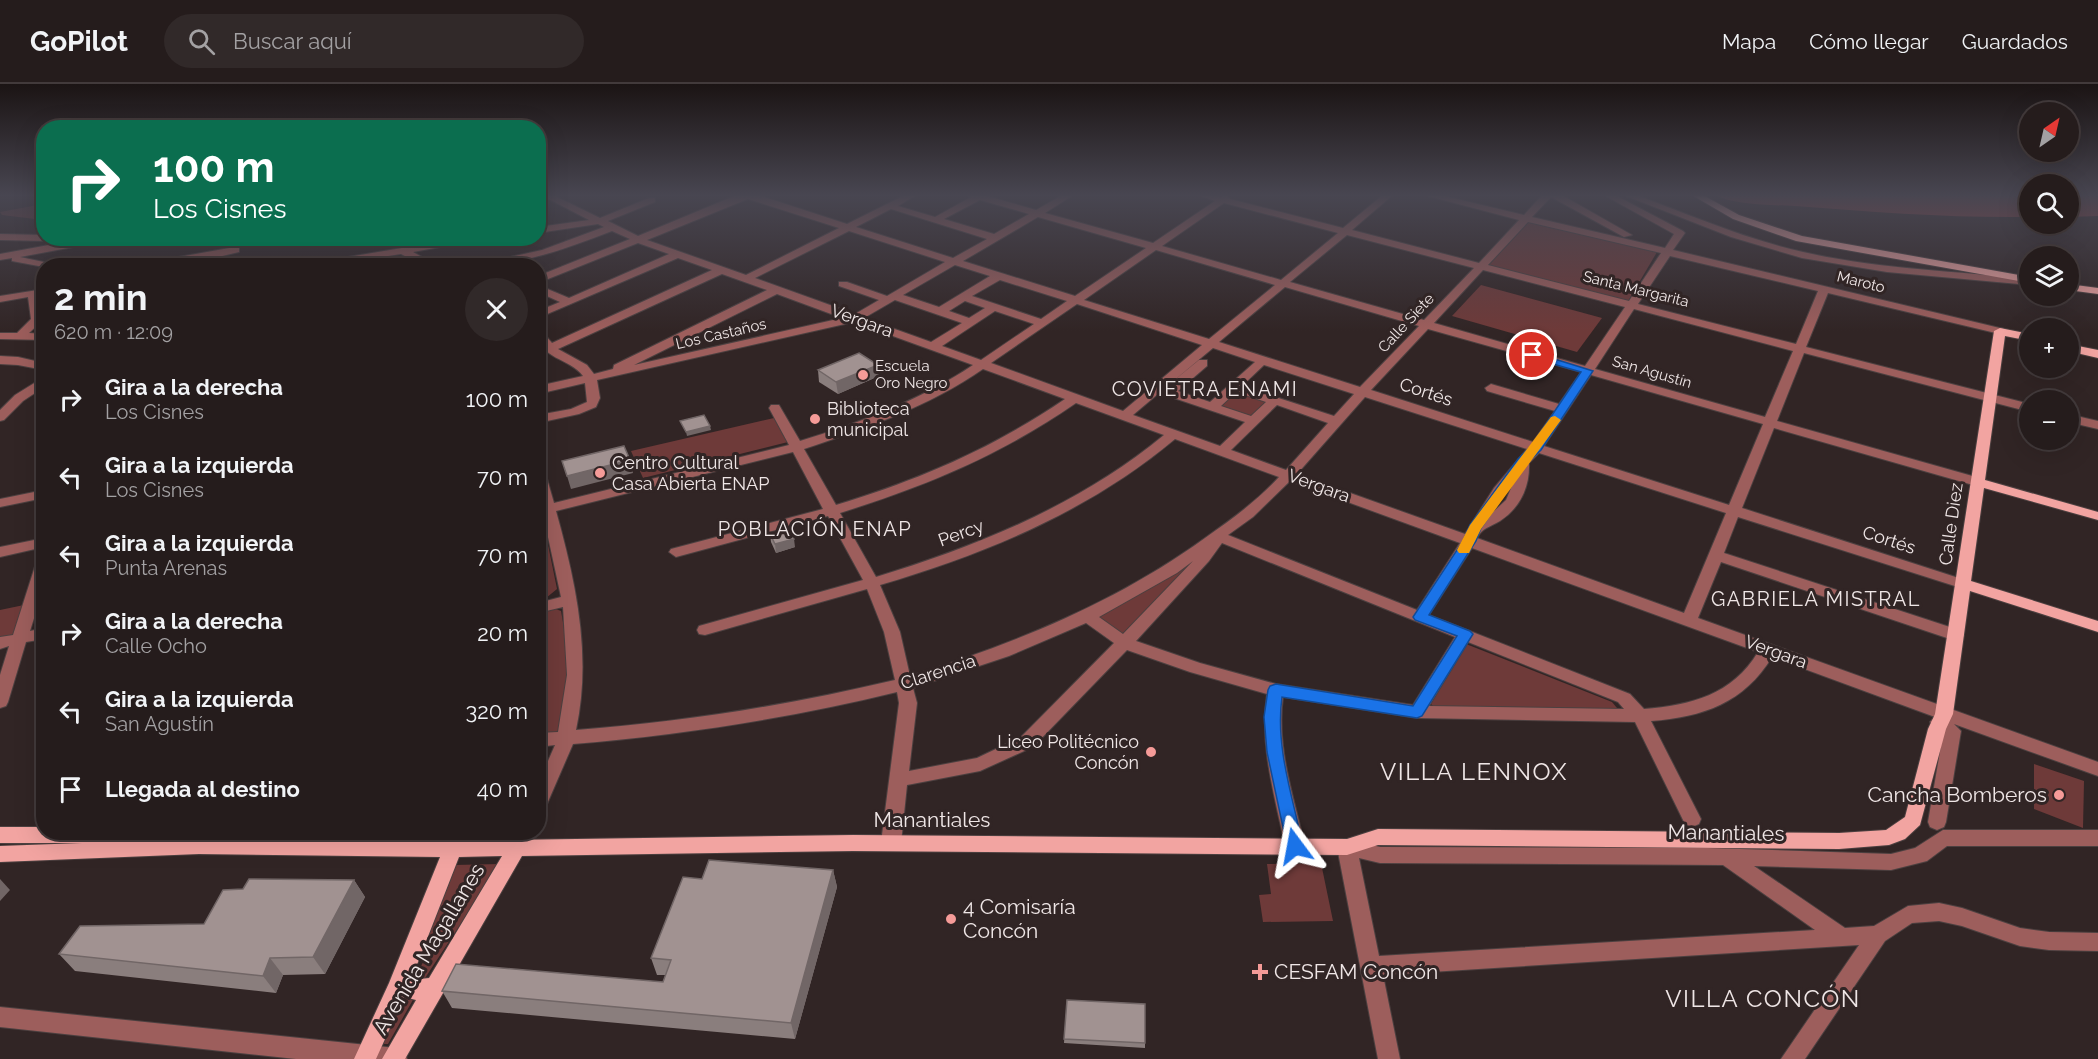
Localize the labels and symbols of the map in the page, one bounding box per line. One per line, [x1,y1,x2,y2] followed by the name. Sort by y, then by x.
[2019,102,2079,162] north arrow
[1581,267,1691,311] street label: Santa Margarita
[1835,267,1887,297] street label: Maroto
[1374,290,1438,356] street label: Calle Siete
[828,300,896,341] street label: Vergara
[674,315,768,353] street label: Los Castaños
[1506,329,1557,380] pin
[1610,352,1694,392] street label: San Agustín
[875,357,948,392] place label: Escuela Oro Negro
[856,368,870,382] marker: Escuela Oro Negro
[1397,373,1456,410] street label: Cortés
[1112,377,1298,401] district label: COVIETRA ENAMI
[827,398,910,440] place label: Biblioteca municipal
[808,412,822,426] marker: Biblioteca municipal
[612,452,769,494] place label: Centro Cultural Casa Abierta ENAP
[1285,465,1353,506] street label: Vergara
[593,466,607,480] marker: Centro Cultural Casa Abierta ENAP
[1934,481,1967,567] street label: Calle Diez
[935,515,987,550] street label: Percy
[718,517,912,541] district label: POBLACIÓN ENAP
[1860,521,1919,558] street label: Cortés
[1711,587,1921,611] district label: GABRIELA MISTRAL
[1742,631,1810,672] street label: Vergara
[898,650,978,694] street label: Clarencia
[997,731,1139,773] place label: Liceo Politécnico Concón
[1144,745,1158,759] marker: Liceo Politécnico Concón
[1380,757,1568,786] district label: VILLA LENNOX
[1868,782,2047,807] place label: Cancha Bomberos
[2052,788,2066,802] marker: Cancha Bomberos
[874,807,990,832] street label: Manantiales
[1263,814,1327,878] position arrow
[1667,819,1785,846] street label: Manantiales
[368,859,490,1039] street label: Avenida Magallanes
[963,894,1076,943] place label: 4 Comisaría Concón
[944,912,958,926] marker: 4 Comisaría Concón
[1274,959,1438,984] place label: CESFAM Concón
[1251,963,1269,981] marker: CESFAM Concón
[1665,984,1861,1013] district label: VILLA CONCÓN

